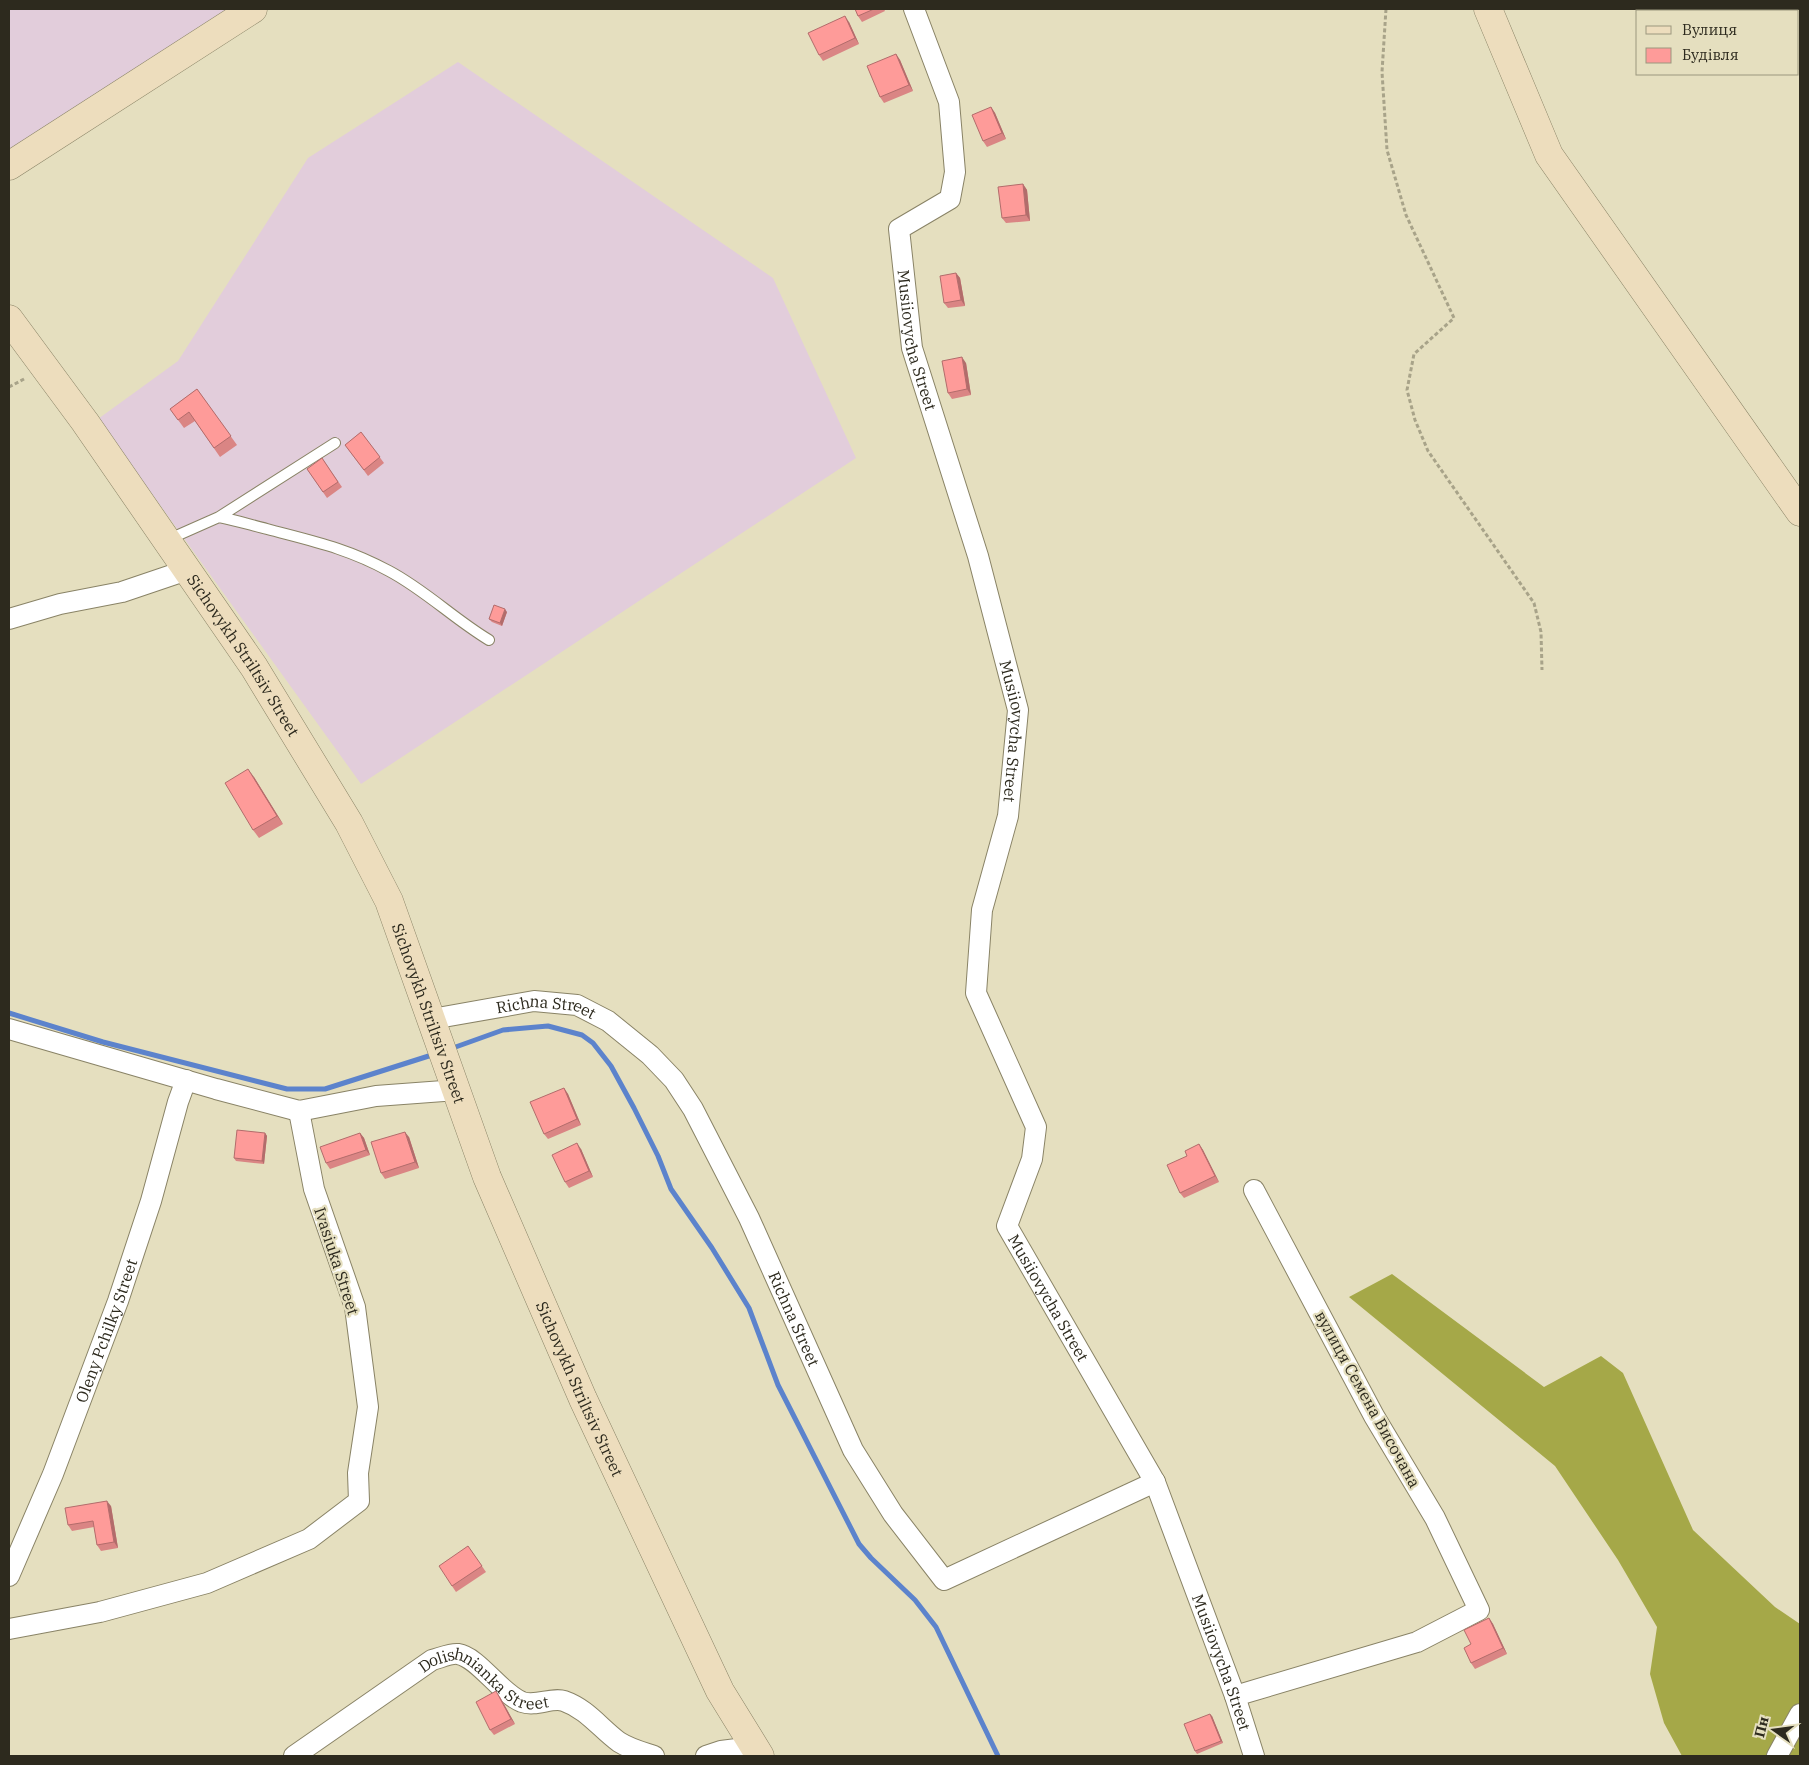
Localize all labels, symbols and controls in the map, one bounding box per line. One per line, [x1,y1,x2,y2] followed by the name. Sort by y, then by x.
[1636,10,1799,75] legend
[1682,20,1737,39] text: Вулиця
[1682,45,1739,64] text: Будівля
[894,269,941,413] street label: Musiiovycha Street
[183,570,304,740] street label: Sichovykh Striltsiv Street
[995,658,1028,803] street label: Musiiovycha Street
[388,920,470,1106] street label: Sichovykh Striltsiv Street
[494,991,600,1023] street label: Richna Street
[310,1205,364,1318] street label: Ivasiuka Street
[1004,1231,1093,1365] street label: Musiiovycha Street
[71,1256,141,1405] street label: Oleny Pchilky Street
[764,1268,824,1370] street label: Richna Street
[532,1298,628,1480] street label: Sichovykh Striltsiv Street
[1311,1307,1425,1491] street label: вулиця Семена Височана
[1188,1591,1255,1733] street label: Musiiovycha Street
[414,1643,551,1714] street label: Dolishnianka Street
[1749,1705,1799,1755] north arrow
[1750,1715,1773,1739] text: Пн

